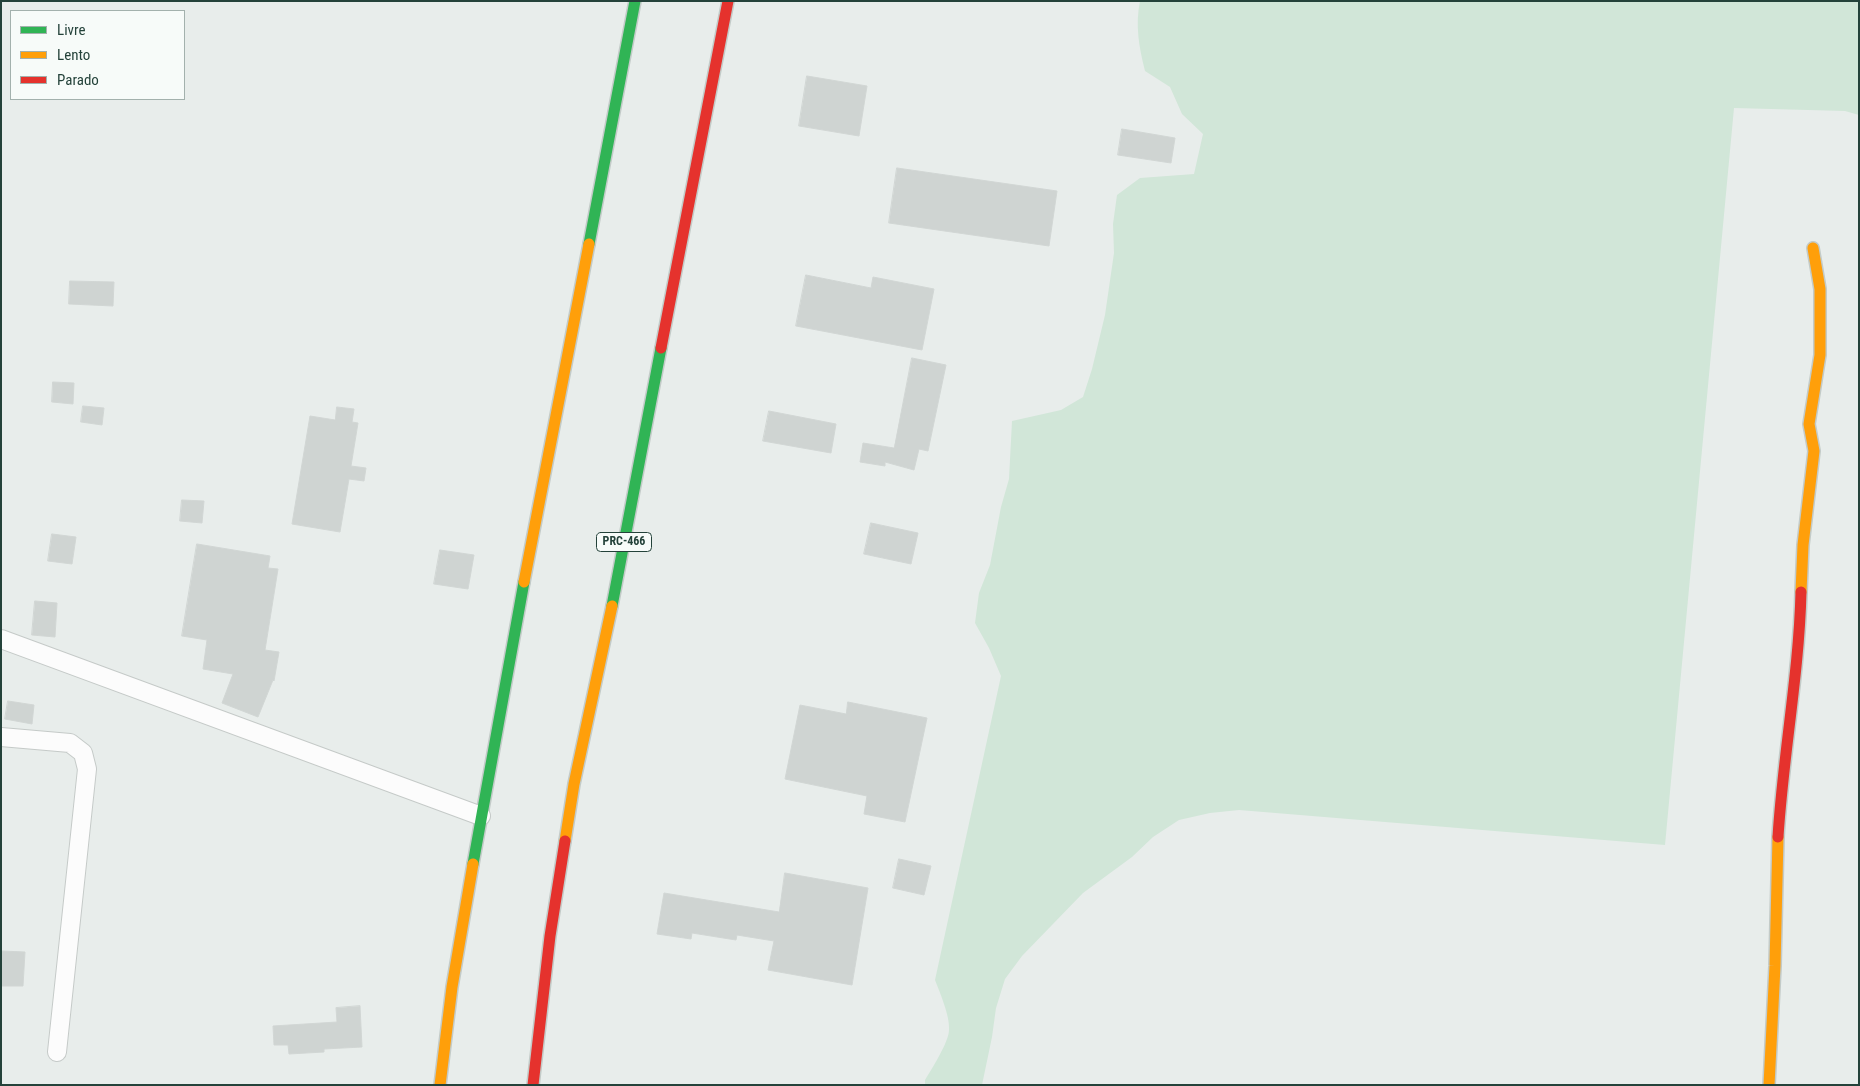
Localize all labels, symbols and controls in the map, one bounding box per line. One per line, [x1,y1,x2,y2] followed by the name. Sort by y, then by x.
[10,10,185,100] legend
[57,21,85,39] text: Livre
[57,46,90,64] text: Lento
[57,71,99,89] text: Parado
[596,532,652,552] road number: PRC-466

